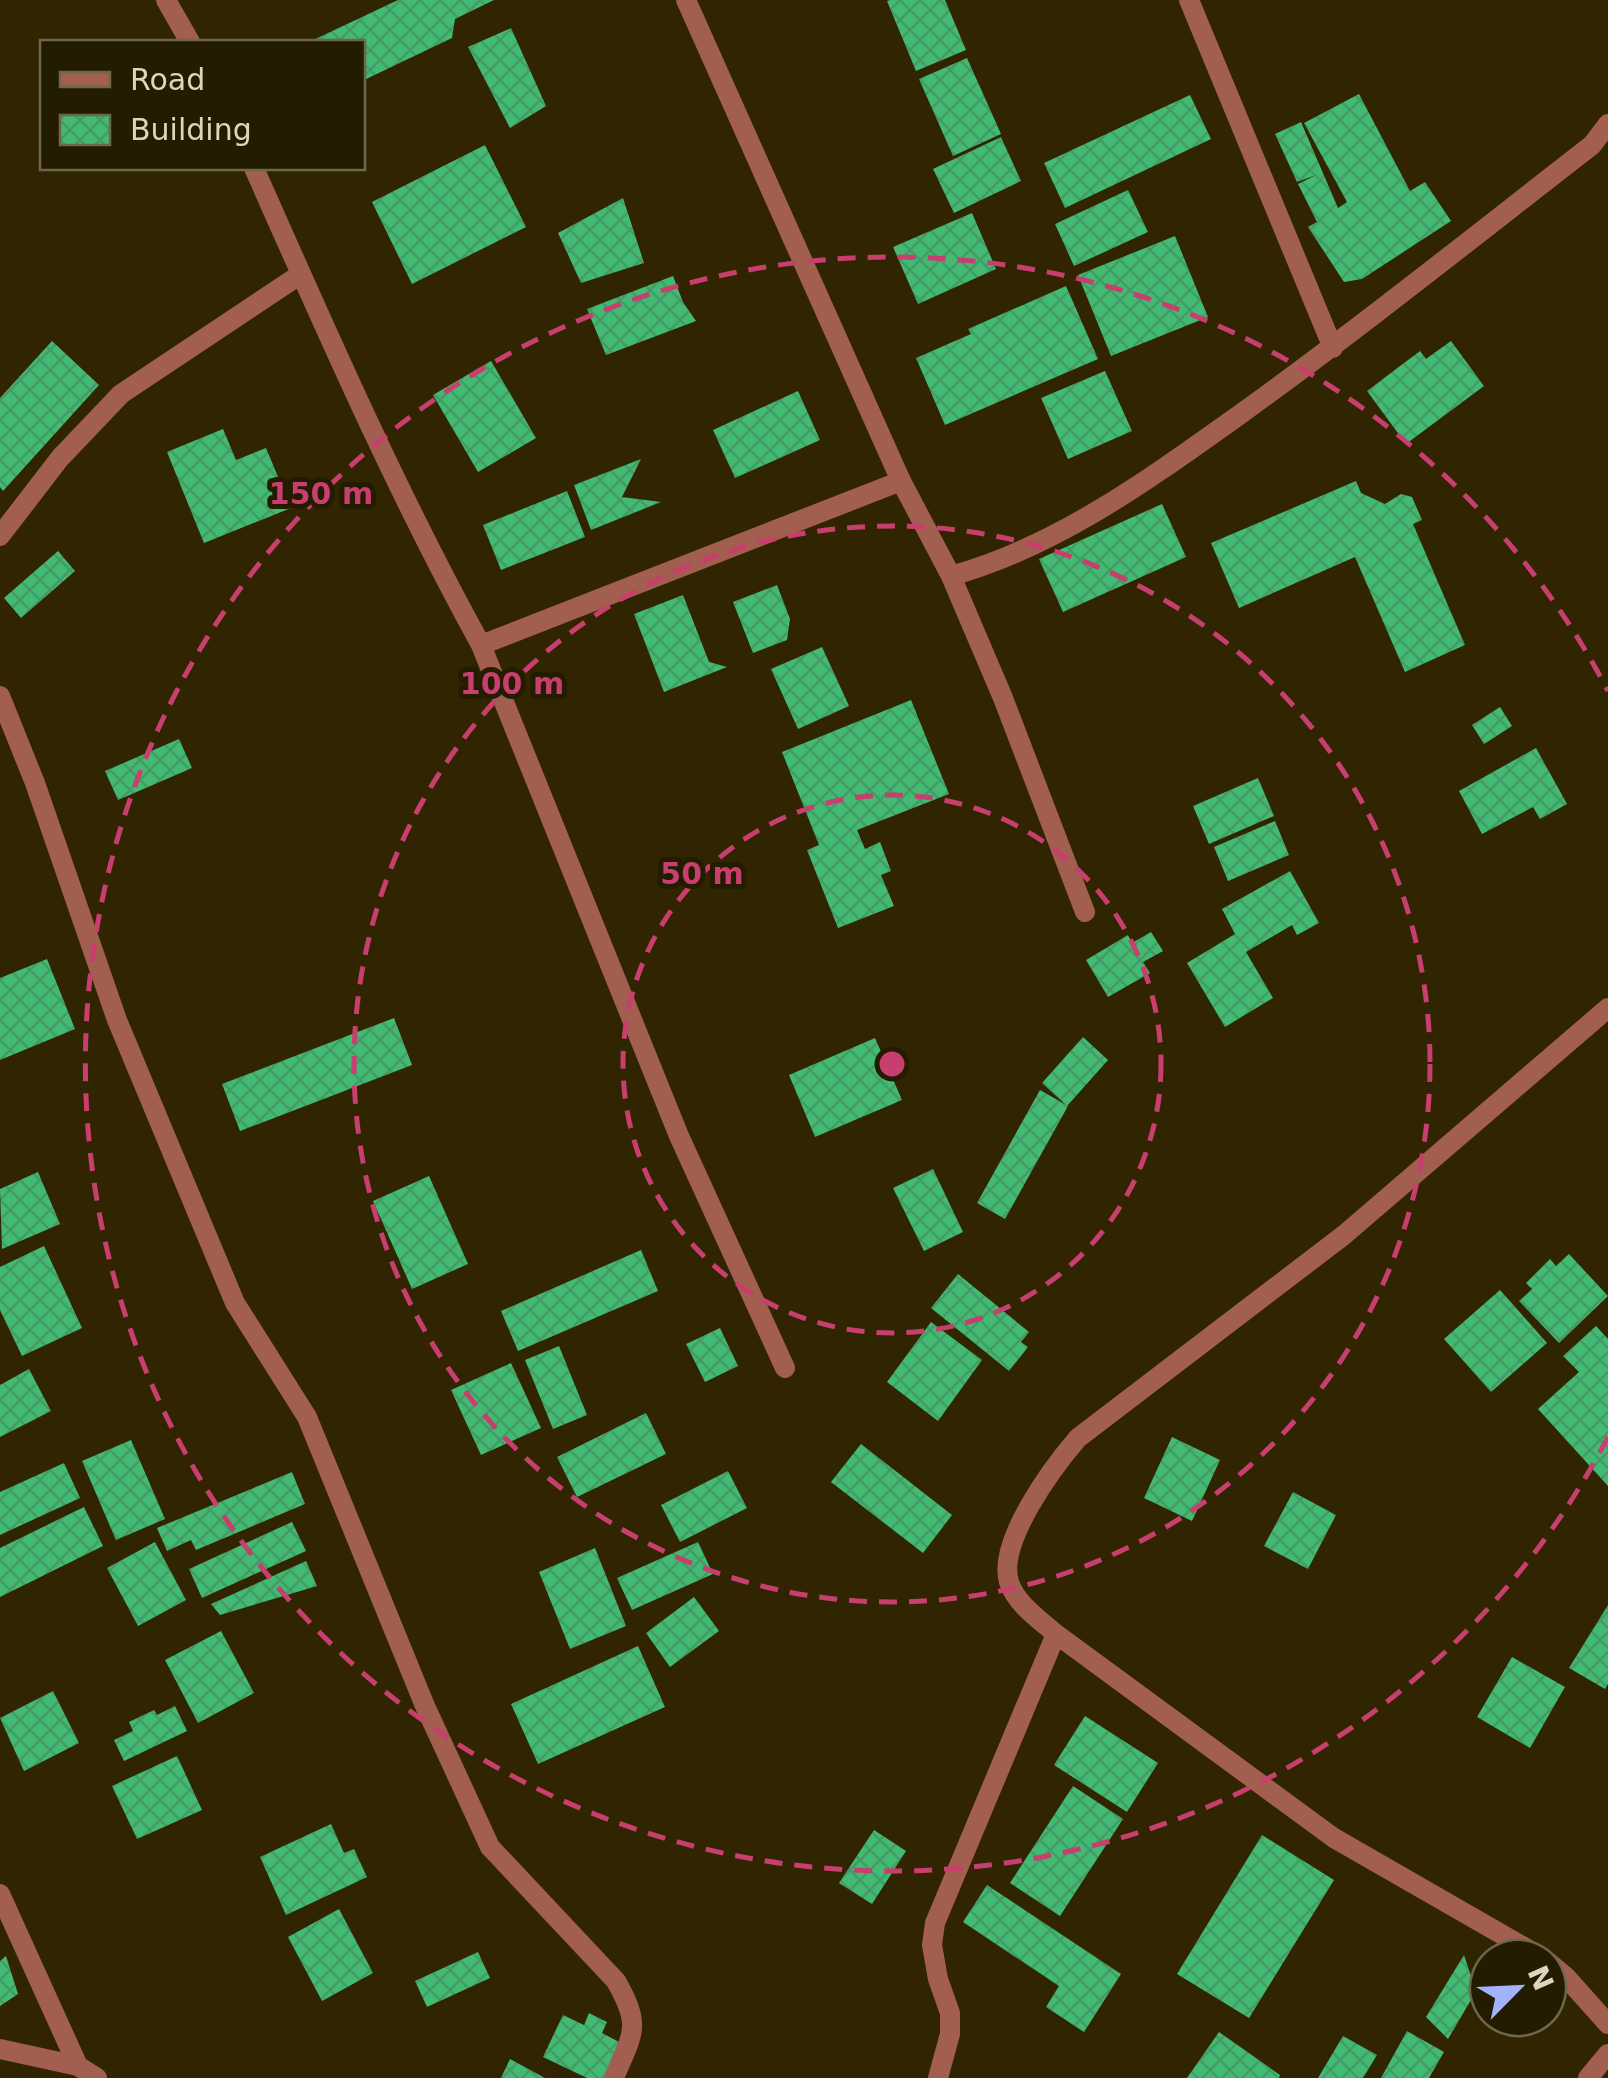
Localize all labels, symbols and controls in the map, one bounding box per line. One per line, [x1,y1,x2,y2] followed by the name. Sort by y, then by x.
[40,40,365,170] legend
[130,62,205,97] text: Road
[130,112,252,147] text: Building
[269,476,373,511] text: 150 m
[460,666,564,701] text: 100 m
[660,856,744,891] text: 50 m
[874,1046,910,1082] centre of rings
[1468,1938,1568,2038] north arrow
[1521,1961,1560,1995] text: N

